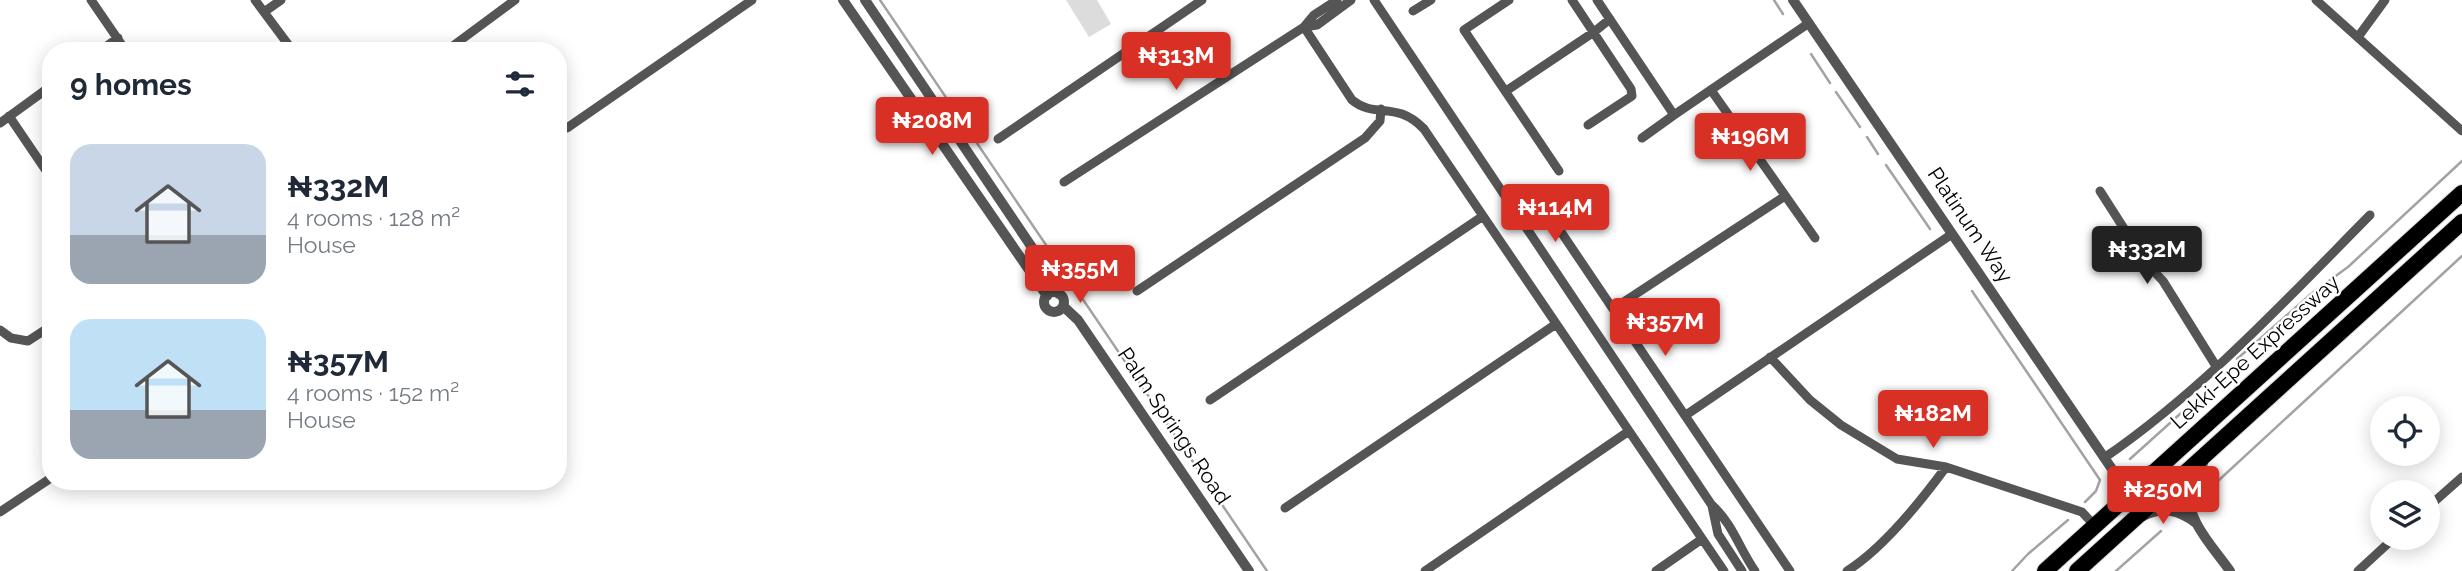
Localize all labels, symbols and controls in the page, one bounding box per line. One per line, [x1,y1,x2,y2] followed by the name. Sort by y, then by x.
[1127,32,1225,92] pin: ₦313M
[1138,41,1214,68] text: ₦313M
[501,65,539,103] icon: filters
[70,67,192,102] text: 9 homes
[883,97,981,157] pin: ₦208M
[892,106,972,133] text: ₦208M
[1701,114,1799,173] pin: ₦196M
[1711,122,1789,149] text: ₦196M
[1923,162,2018,287] street label: Platinum Way
[287,169,389,204] text: ₦332M
[126,172,210,256] icon: home
[1506,184,1604,244] pin: ₦114M
[1517,193,1593,220] text: ₦114M
[287,204,460,231] text: 4 rooms · 128 m²
[2098,226,2196,286] pin: ₦332M
[287,231,356,258] text: House
[2108,235,2186,262] text: ₦332M
[1031,246,1129,305] pin: ₦355M
[1041,254,1119,281] text: ₦355M
[2165,269,2344,434] street label: Lekki-Epe Expressway
[1616,298,1714,358] pin: ₦357M
[1626,307,1704,334] text: ₦357M
[1113,343,1236,509] street label: Palm Springs Road
[287,344,389,379] text: ₦357M
[126,347,210,431] icon: home
[287,379,459,406] text: 4 rooms · 152 m²
[1884,391,1982,450] pin: ₦182M
[2370,396,2440,550] map controls
[2370,396,2440,466] button: locate
[1894,399,1972,426] text: ₦182M
[287,406,356,433] text: House
[2114,466,2212,526] pin: ₦250M
[2123,475,2203,502] text: ₦250M
[2370,480,2440,550] button: layers

